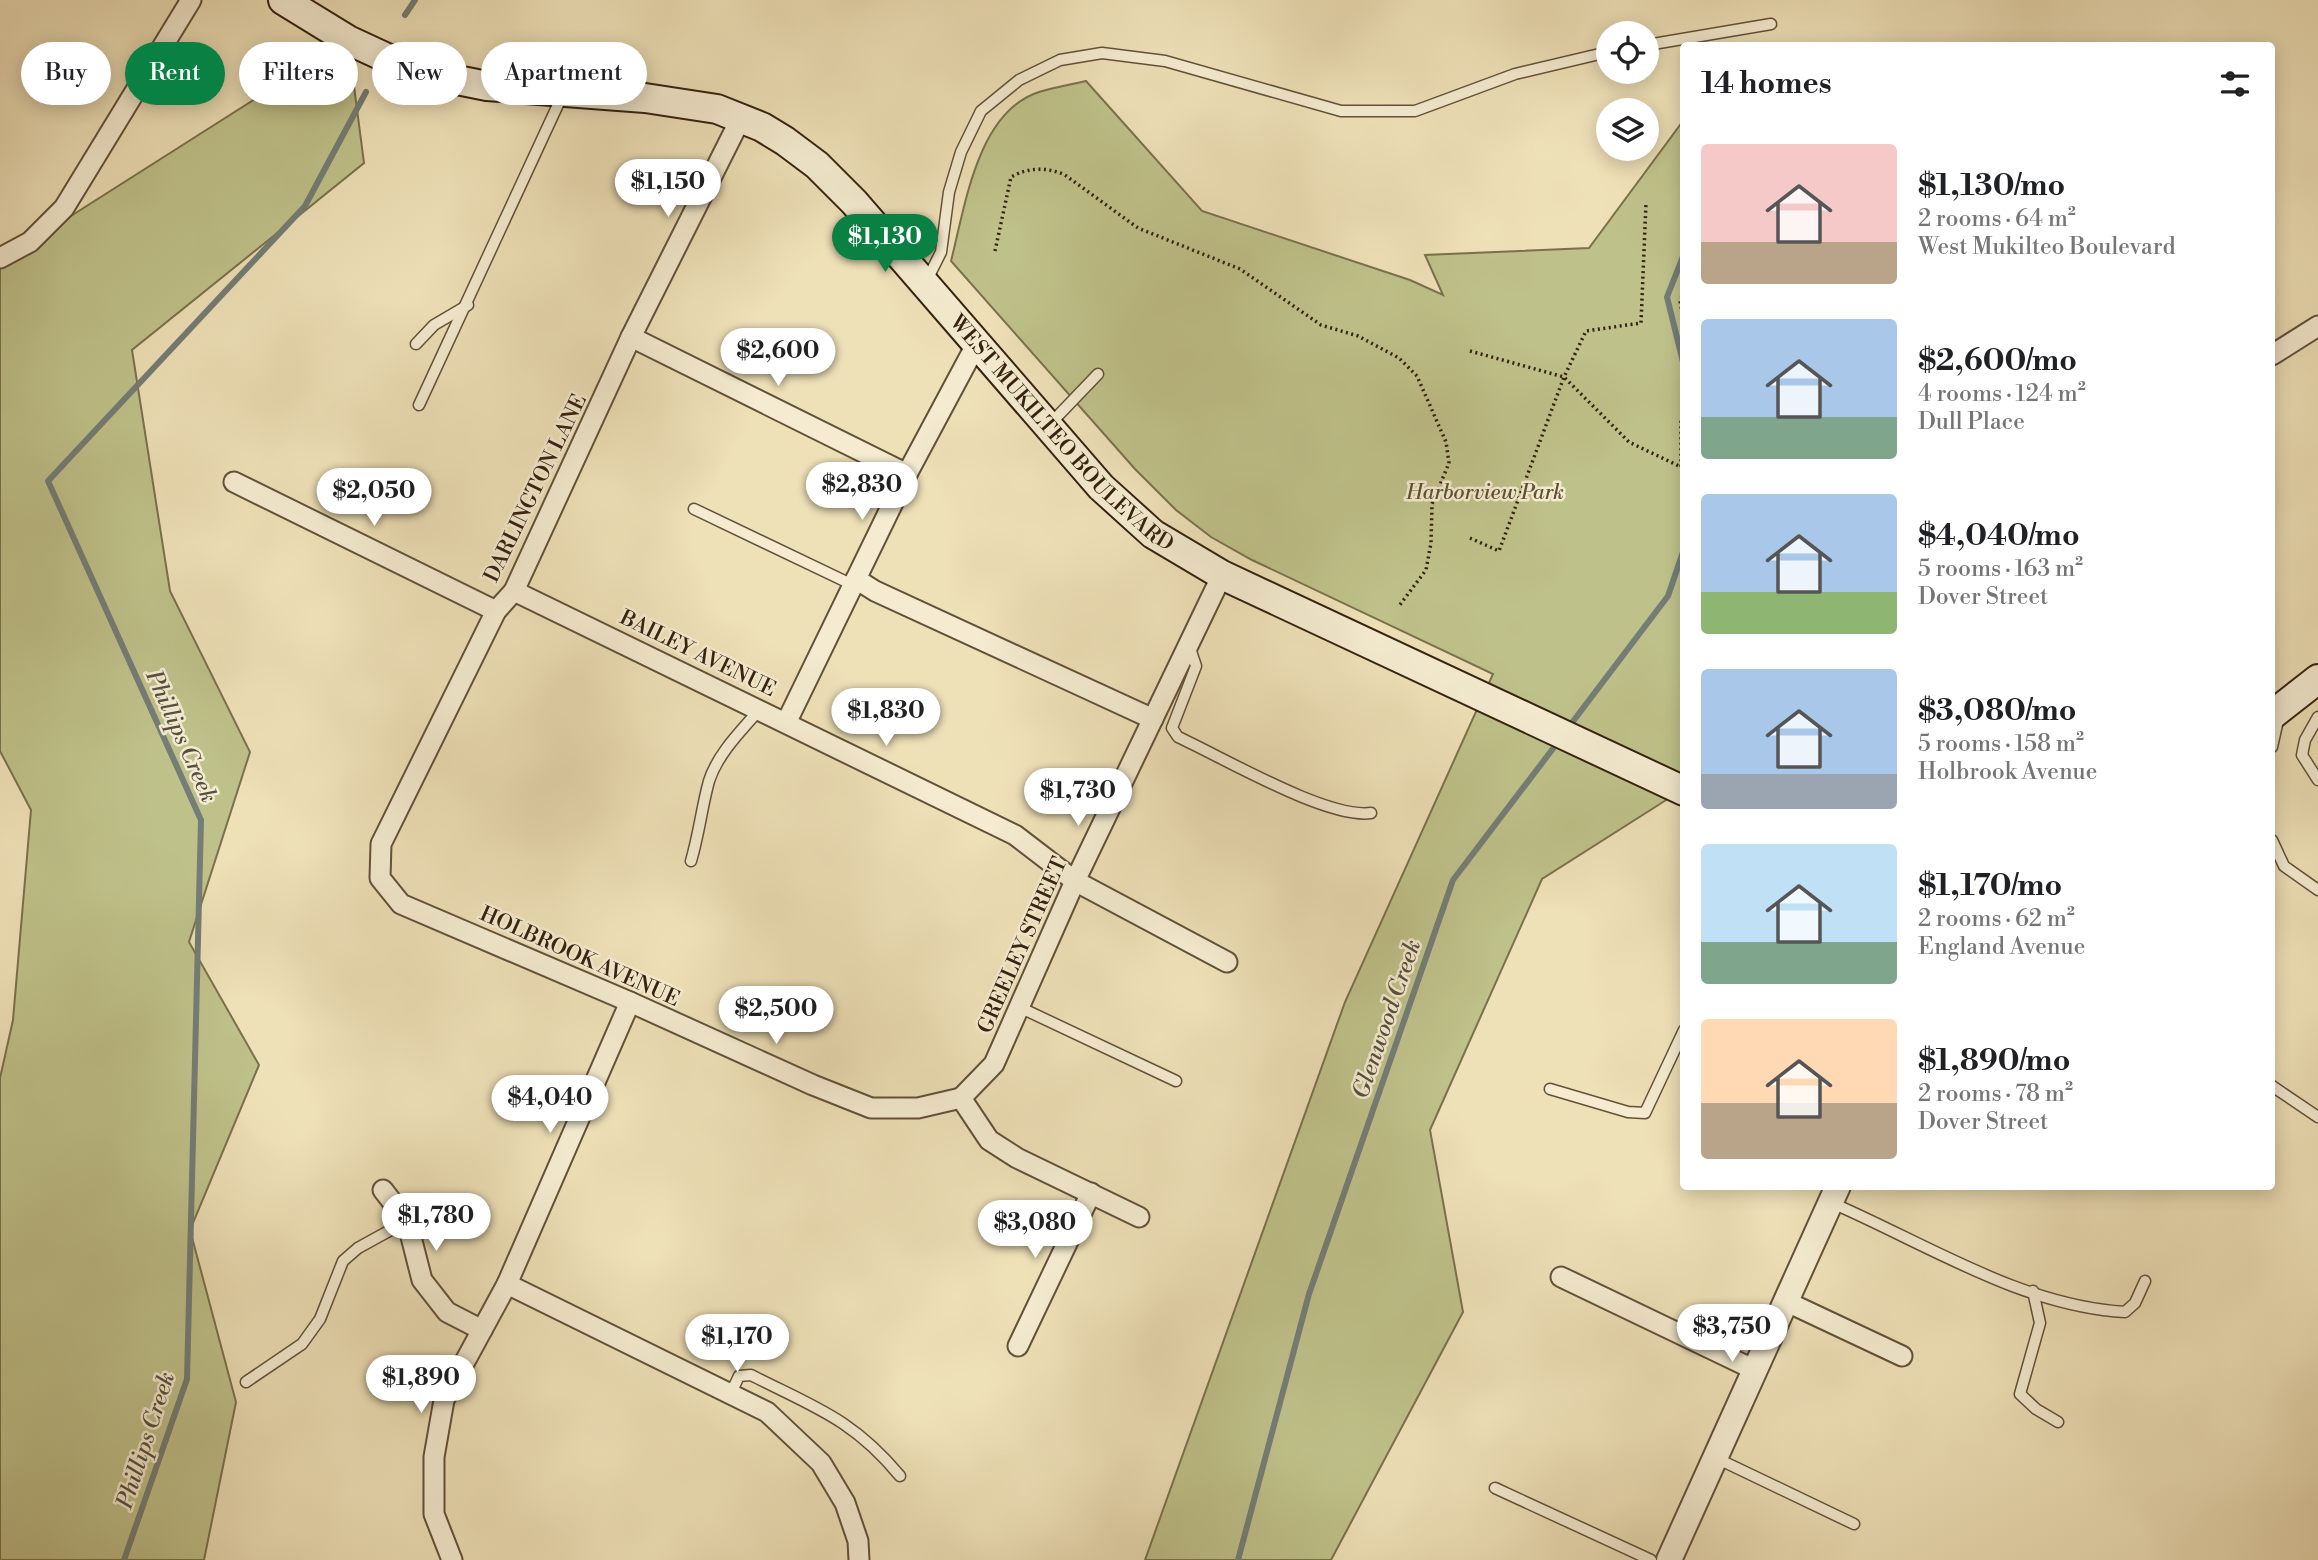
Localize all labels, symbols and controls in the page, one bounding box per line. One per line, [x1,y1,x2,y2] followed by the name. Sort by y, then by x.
[1596,21,1659,161] map controls
[1596,21,1659,84] button: locate
[21,42,111,105] chip: Buy
[125,42,225,105] chip: Rent
[239,42,358,105] chip: Filters
[372,42,467,105] chip: New
[481,42,647,105] chip: Apartment
[1701,65,1832,103] text: 14 homes
[2216,65,2254,103] icon: filters
[1596,98,1659,161] button: layers
[611,160,725,219] pin: $1,150
[1918,167,2065,205] text: $1,130/mo
[631,168,705,196] text: $1,150
[1757,172,1841,256] icon: home
[1918,205,2076,233] text: 2 rooms · 64 m²
[828,215,942,274] pin: $1,130
[848,223,922,251] text: $1,130
[1918,233,2176,261] text: West Mukilteo Boulevard
[943,309,1178,557] street label: WEST MUKILTEO BOULEVARD
[721,328,835,388] pin: $2,600
[736,337,820,365] text: $2,600
[1918,342,2077,380] text: $2,600/mo
[1757,347,1841,431] icon: home
[1918,380,2086,408] text: 4 rooms · 124 m²
[479,390,593,587] street label: DARLINGTON LANE
[1918,408,2025,436] text: Dull Place
[805,462,919,522] pin: $2,830
[317,468,431,528] pin: $2,050
[822,471,902,499] text: $2,830
[333,477,415,505] text: $2,050
[1405,480,1564,506] park label: Harborview Park
[1918,517,2080,555] text: $4,040/mo
[1757,522,1841,606] icon: home
[1918,555,2083,583] text: 5 rooms · 163 m²
[1918,583,2048,611] text: Dover Street
[614,604,780,703] street label: BAILEY AVENUE
[139,665,223,807] water label: Phillips Creek
[829,688,943,748] pin: $1,830
[1918,692,2077,730] text: $3,080/mo
[847,697,925,725] text: $1,830
[1757,697,1841,781] icon: home
[1918,730,2084,758] text: 5 rooms · 158 m²
[1918,758,2097,786] text: Holbrook Avenue
[1021,768,1135,828] pin: $1,730
[1040,777,1116,805] text: $1,730
[972,853,1074,1038] street label: GREELEY STREET
[1918,867,2062,905] text: $1,170/mo
[1757,872,1841,956] icon: home
[476,901,684,1013] street label: HOLBROOK AVENUE
[1918,905,2075,933] text: 2 rooms · 62 m²
[1918,933,2085,961] text: England Avenue
[1347,936,1427,1103] water label: Glenwood Creek
[719,986,833,1046] pin: $2,500
[735,995,817,1023] text: $2,500
[1918,1042,2070,1080] text: $1,890/mo
[1757,1047,1841,1131] icon: home
[493,1076,607,1135] pin: $4,040
[1918,1080,2073,1108] text: 2 rooms · 78 m²
[507,1084,593,1112] text: $4,040
[1918,1108,2048,1136] text: Dover Street
[379,1194,493,1253] pin: $1,780
[978,1200,1092,1260] pin: $3,080
[398,1202,474,1230] text: $1,780
[994,1209,1076,1237] text: $3,080
[1675,1304,1789,1364] pin: $3,750
[1693,1313,1771,1341] text: $3,750
[680,1314,794,1374] pin: $1,170
[701,1323,773,1351] text: $1,170
[364,1356,478,1415] pin: $1,890
[382,1364,460,1392] text: $1,890
[110,1368,181,1513] water label: Phillips Creek

